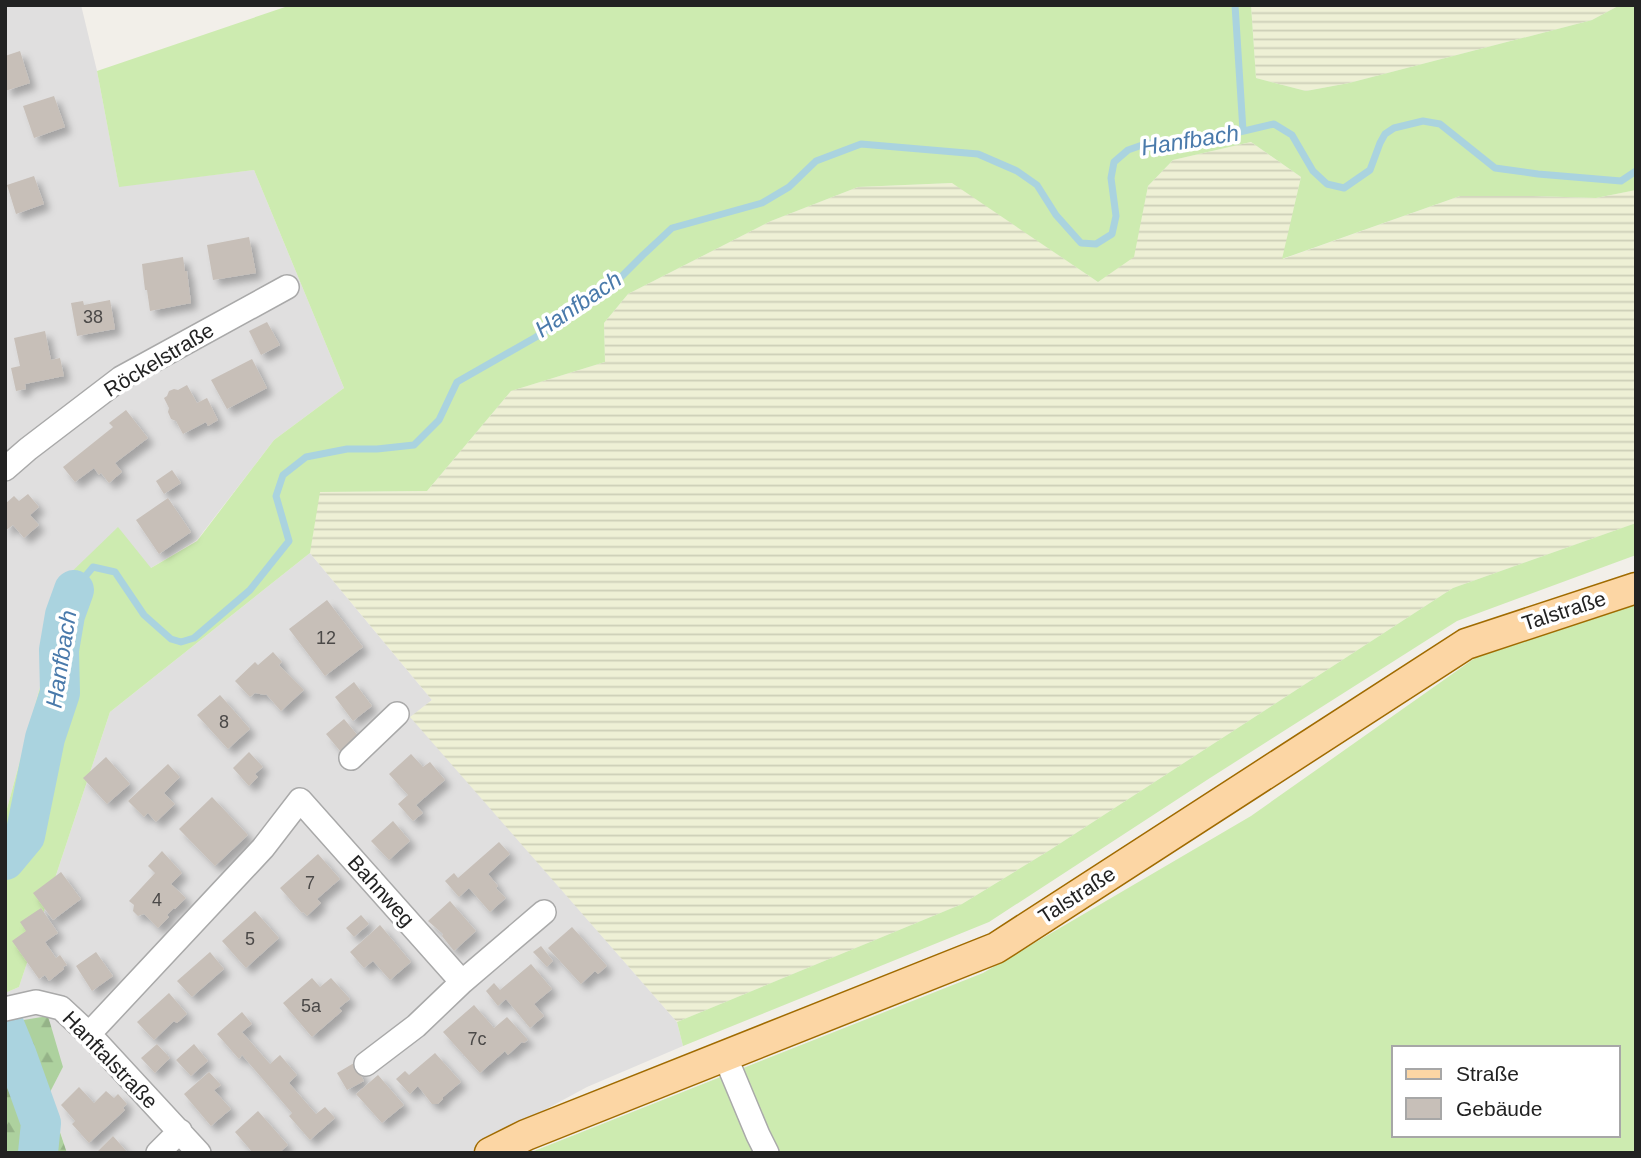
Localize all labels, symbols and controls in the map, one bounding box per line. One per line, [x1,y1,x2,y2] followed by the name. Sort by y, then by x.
[1139,119,1241,161] water label: Hanfbach
[530,266,626,342] water label: Hanfbach
[83,307,103,327] house number: 38
[100,318,218,401] street label: Röckelstraße
[1519,586,1608,635] street label: Talstraße
[40,608,82,710] water label: Hanfbach
[316,628,336,648] house number: 12
[219,712,229,732] house number: 8
[344,850,419,931] street label: Bahnweg
[1034,861,1119,928] street label: Talstraße
[305,873,315,893] house number: 7
[152,890,162,910] house number: 4
[245,929,255,949] house number: 5
[301,996,322,1016] house number: 5a
[58,1006,162,1113] street label: Hanftalstraße
[467,1029,487,1049] house number: 7c
[1392,1046,1620,1137] legend
[1456,1062,1519,1085] text: Straße
[1456,1097,1542,1120] text: Gebäude

